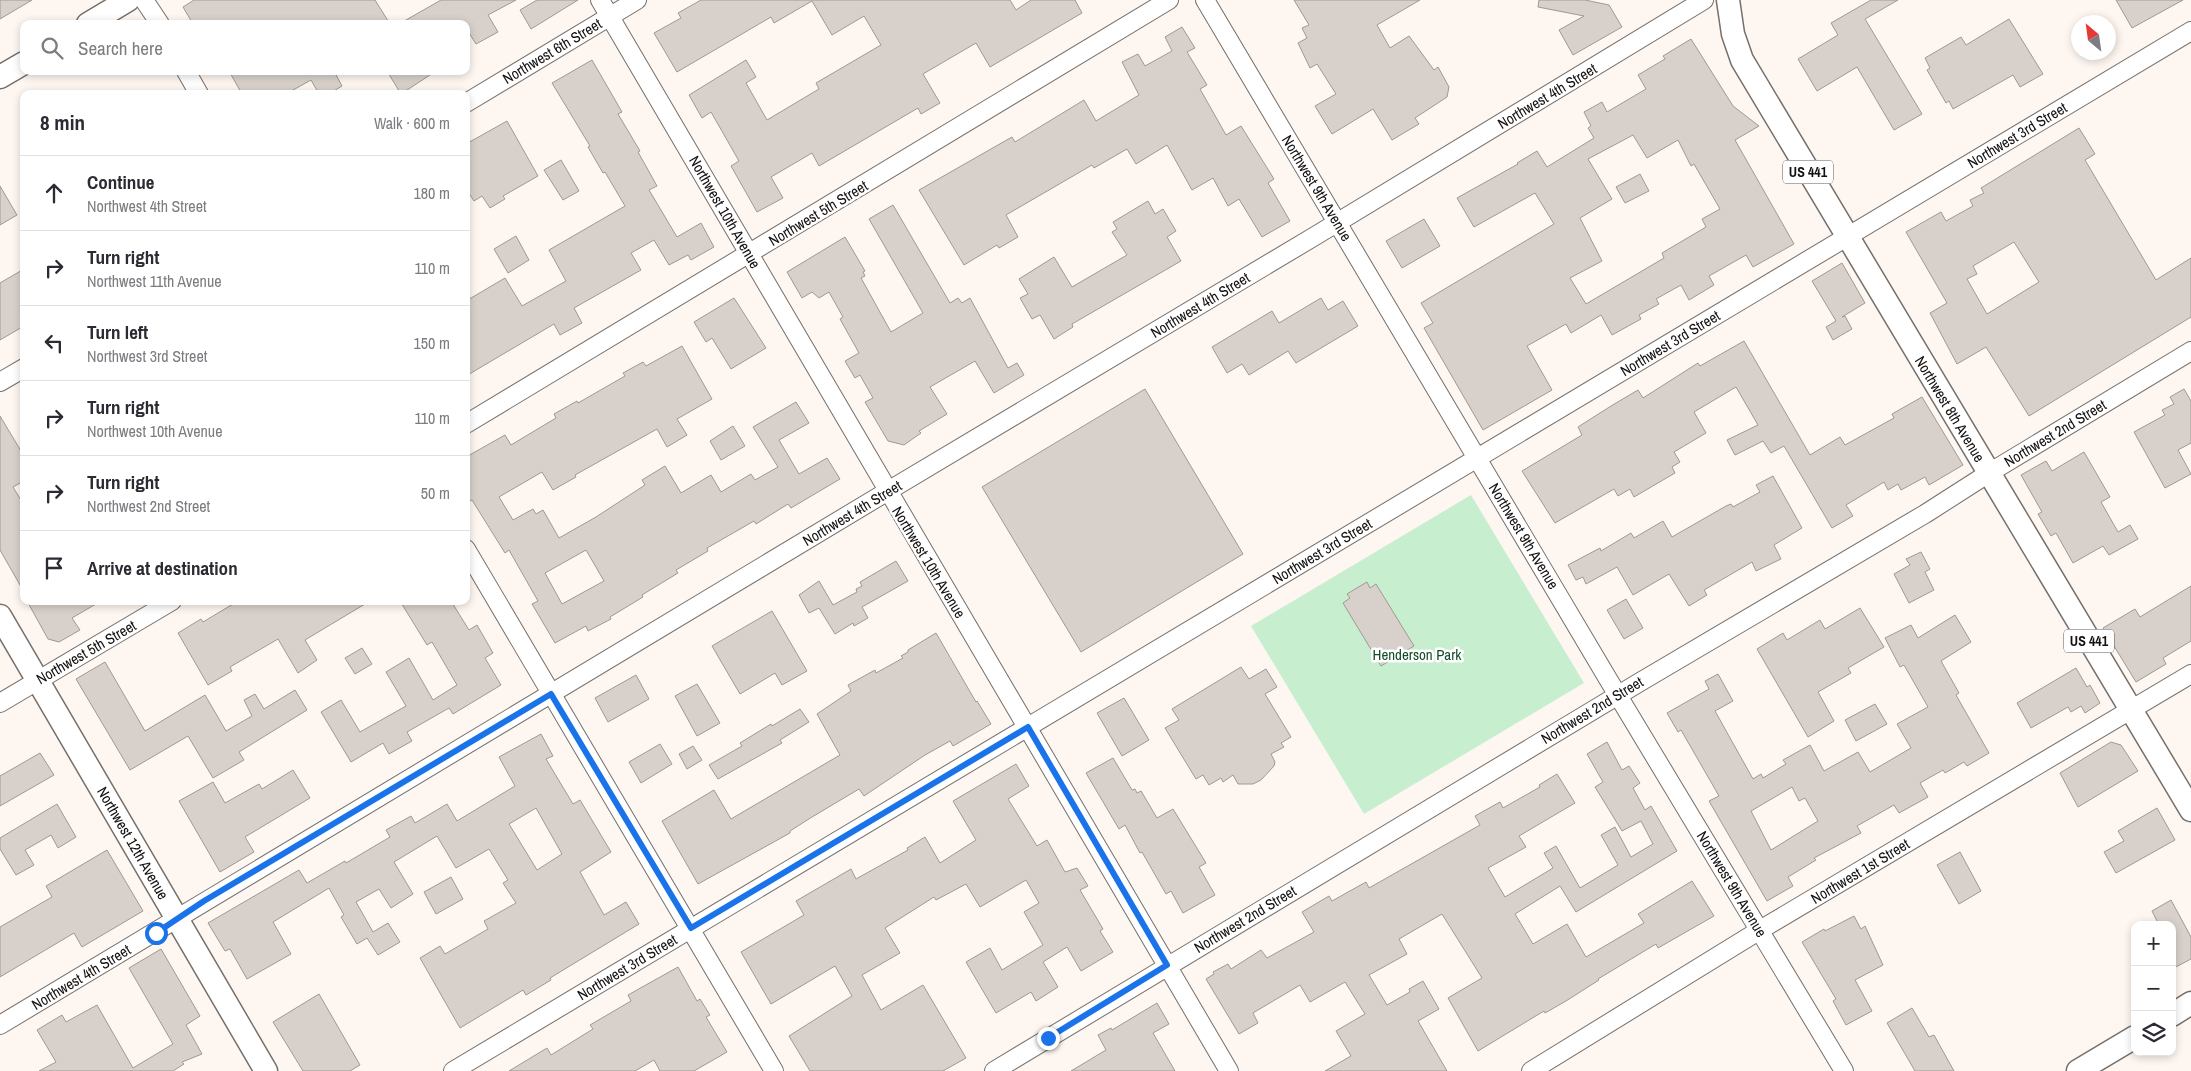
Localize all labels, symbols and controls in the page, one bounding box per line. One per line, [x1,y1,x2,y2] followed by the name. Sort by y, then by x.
[499,13,606,89] street label: Northwest 6th Street
[2071,15,2116,60] north arrow
[20,20,470,75] search box
[38,34,66,62] icon: search
[78,35,163,61] text: Search here
[1494,58,1601,134] street label: Northwest 4th Street
[1963,97,2071,173] street label: Northwest 3rd Street
[40,108,85,137] text: 8 min
[374,112,450,134] text: Walk · 600 m
[1277,131,1357,245] street label: Northwest 9th Avenue
[684,152,766,272] street label: Northwest 10th Avenue
[1783,160,1833,183] road number: US 441
[87,169,155,195] text: Continue
[765,175,872,251] street label: Northwest 5th Street
[40,179,68,207] icon: ahead
[414,182,450,204] text: 180 m
[87,195,207,217] text: Northwest 4th Street
[87,244,159,270] text: Turn right
[40,254,68,282] icon: right
[414,257,450,279] text: 110 m
[1147,267,1254,343] street label: Northwest 4th Street
[87,270,221,292] text: Northwest 11th Avenue
[1616,305,1724,381] street label: Northwest 3rd Street
[87,319,148,345] text: Turn left
[40,329,68,357] icon: left
[414,332,450,354] text: 150 m
[87,345,207,367] text: Northwest 3rd Street
[1910,352,1990,466] street label: Northwest 8th Avenue
[87,394,159,420] text: Turn right
[2000,394,2110,472] street label: Northwest 2nd Street
[40,404,68,432] icon: right
[414,407,450,429] text: 110 m
[87,420,222,442] text: Northwest 10th Avenue
[87,469,159,495] text: Turn right
[799,475,906,551] street label: Northwest 4th Street
[40,479,68,507] icon: right
[1484,479,1564,593] street label: Northwest 9th Avenue
[421,482,450,504] text: 50 m
[87,495,210,517] text: Northwest 2nd Street
[887,502,971,622] street label: Northwest 10th Avenue
[1268,513,1376,589] street label: Northwest 3rd Street
[40,554,68,582] icon: arrive
[87,555,238,581] text: Arrive at destination
[32,615,140,689] street label: Northwest 5th Street
[2064,630,2114,652] road number: US 441
[1373,644,1462,665] park label: Henderson Park
[1537,671,1647,749] street label: Northwest 2nd Street
[92,783,174,903] street label: Northwest 12th Avenue
[1692,827,1772,941] street label: Northwest 9th Avenue
[1807,833,1914,909] street label: Northwest 1st Street
[1190,880,1300,958] street label: Northwest 2nd Street
[2131,921,2176,1056] map controls
[2131,921,2176,966] button: +
[145,922,168,945] route start
[573,929,681,1005] street label: Northwest 3rd Street
[28,939,135,1015] street label: Northwest 4th Street
[2131,966,2176,1011] button: −
[2131,1011,2176,1056] button: layers
[1037,1027,1060,1050] route end

